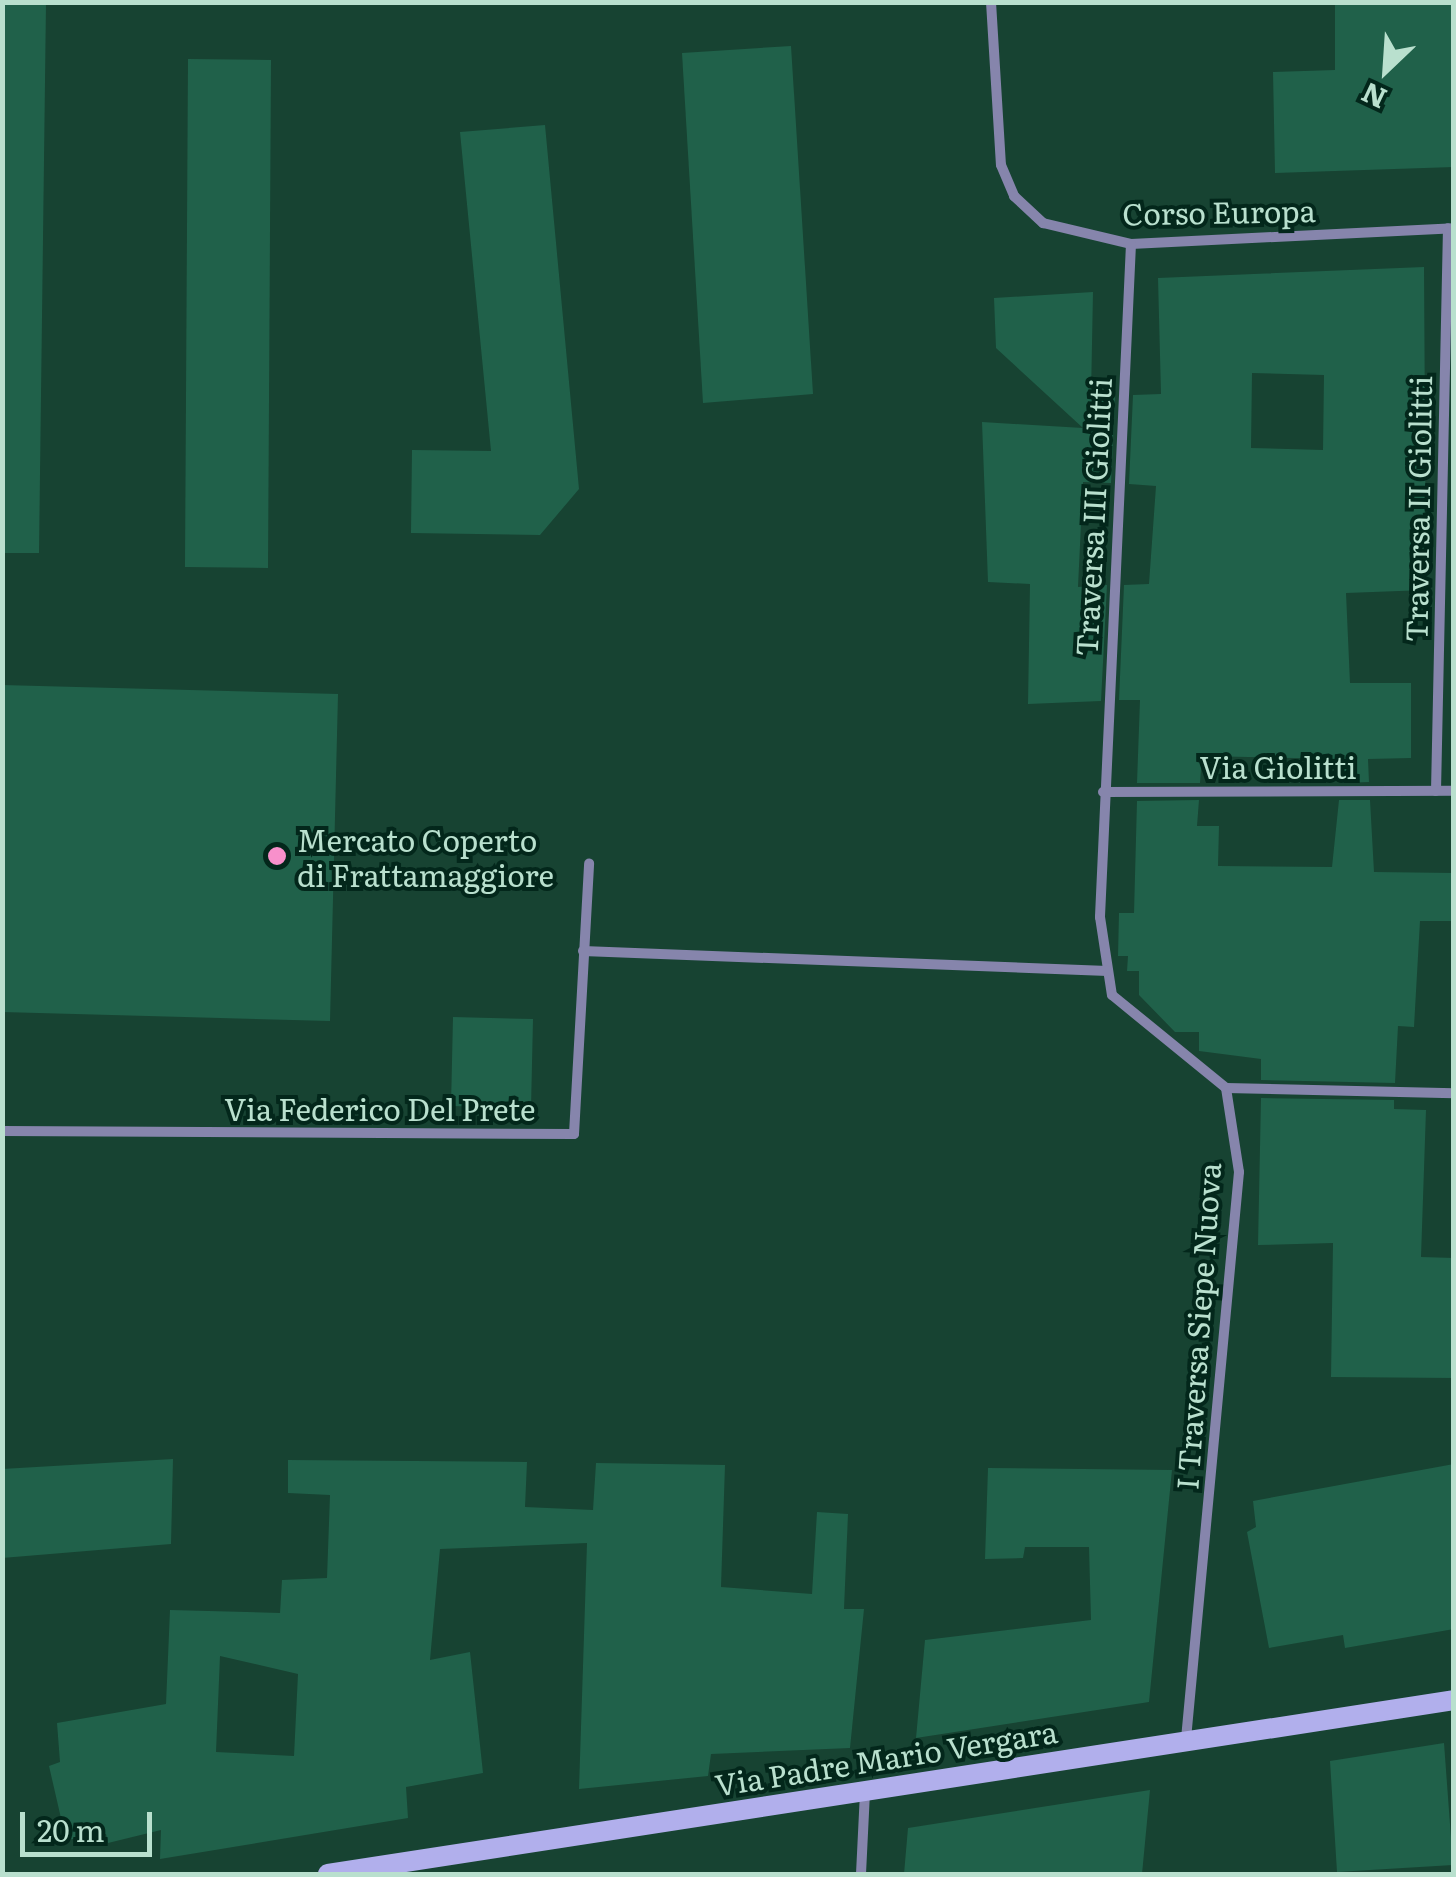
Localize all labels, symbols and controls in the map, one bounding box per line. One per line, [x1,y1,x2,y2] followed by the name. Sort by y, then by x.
[1336,20,1436,120] north arrow
[1354,73,1393,121] text: N
[1122,191,1316,231] street label: Corso Europa
[1397,376,1437,642] street label: Traversa II Giolitti
[1067,377,1117,657] street label: Traversa III Giolitti
[1200,748,1356,784] street label: Via Giolitti
[297,821,554,892] place label: Mercato Coperto di Frattamaggiore
[266,845,288,867] marker: Mercato Coperto di Frattamaggiore
[224,1090,536,1126] street label: Via Federico Del Prete
[1168,1161,1226,1491] street label: I Traversa Siepe Nuova
[712,1712,1060,1802] street label: Via Padre Mario Vergara
[25,1792,158,1854] scale bar
[37,1807,105,1851] text: 20 m

